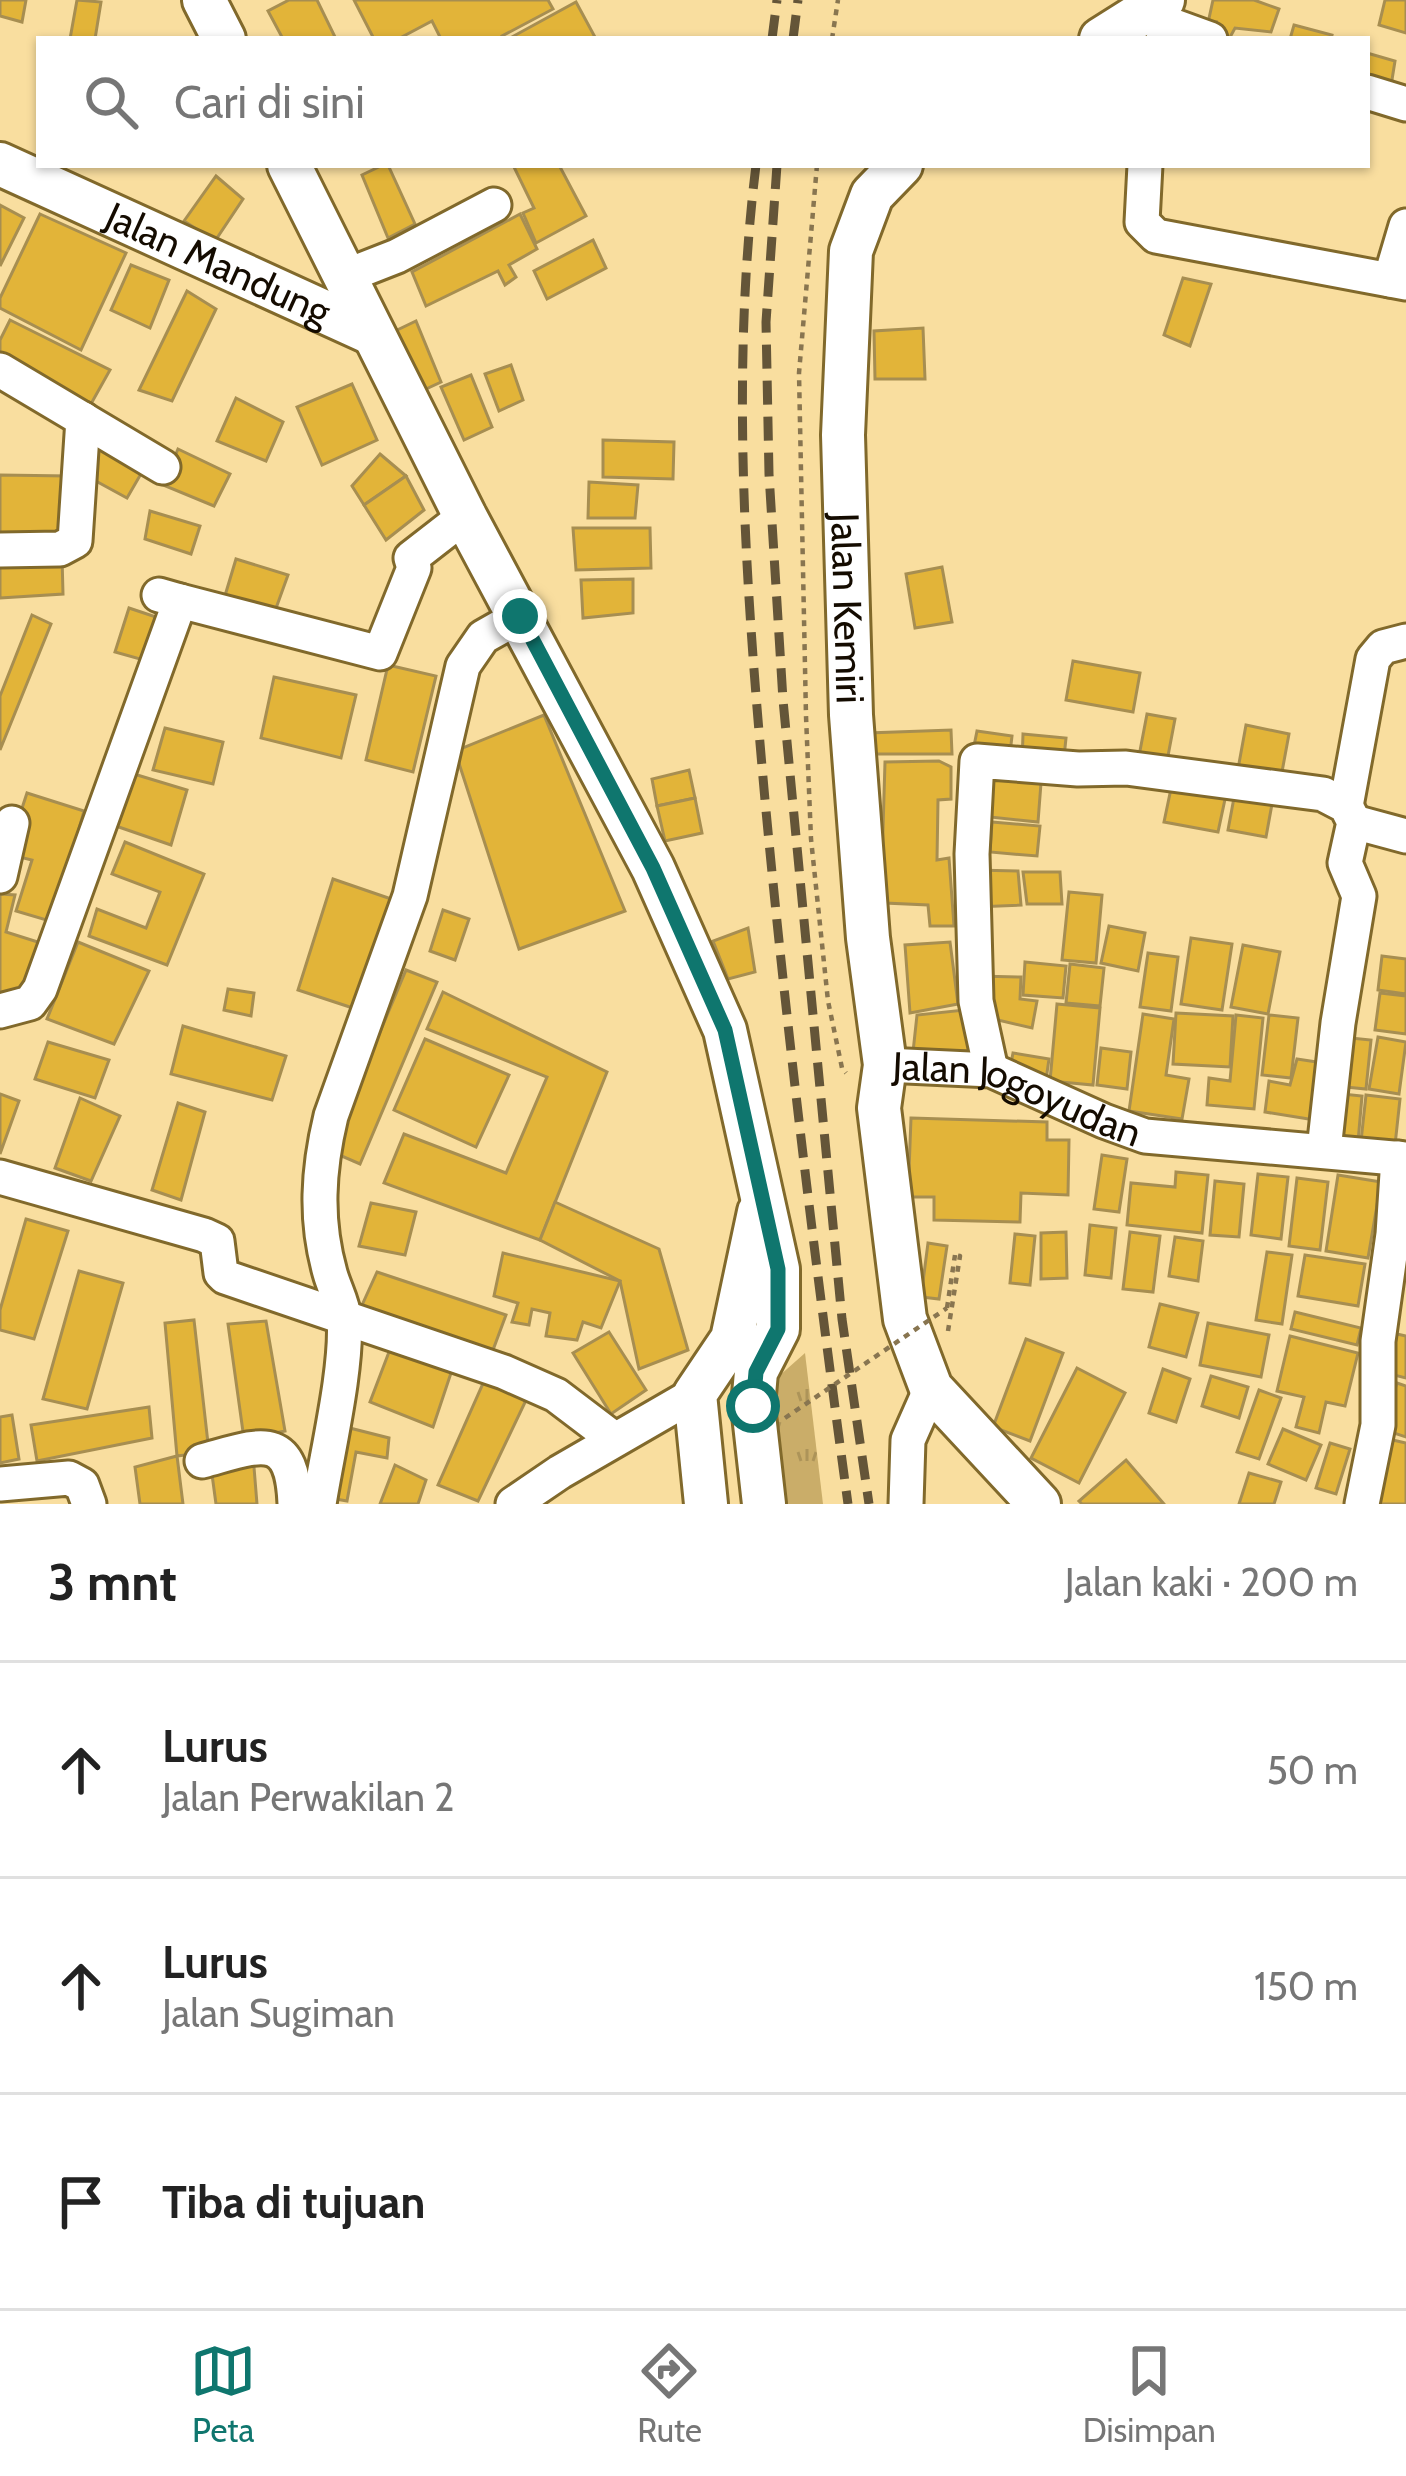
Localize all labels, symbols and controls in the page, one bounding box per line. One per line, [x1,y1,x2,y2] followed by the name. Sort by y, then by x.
[36,36,1370,168] search box
[78,69,144,135] icon: search
[174,75,365,129] text: Cari di sini
[97,191,339,336] street label: Jalan Mandung
[821,511,875,704] street label: Jalan Kemiri
[493,589,547,643] route end
[891,1041,1148,1157] street label: Jalan Jogoyudan
[726,1379,780,1433] route start
[48,1551,177,1613] text: 3 mnt
[1065,1558,1358,1606] text: Jalan kaki · 200 m
[162,1719,268,1773] text: Lurus
[48,1737,114,1803] icon: ahead
[1267,1746,1358,1794] text: 50 m
[162,1773,454,1821] text: Jalan Perwakilan 2
[162,1935,268,1989] text: Lurus
[48,1953,114,2019] icon: ahead
[1254,1962,1358,2010] text: 150 m
[162,1989,395,2037] text: Jalan Sugiman
[48,2169,114,2235] icon: arrive
[162,2175,425,2229] text: Tiba di tujuan
[190,2338,256,2450] tab: Peta
[636,2338,702,2450] tab: Rute
[1083,2338,1216,2450] tab: Disimpan

